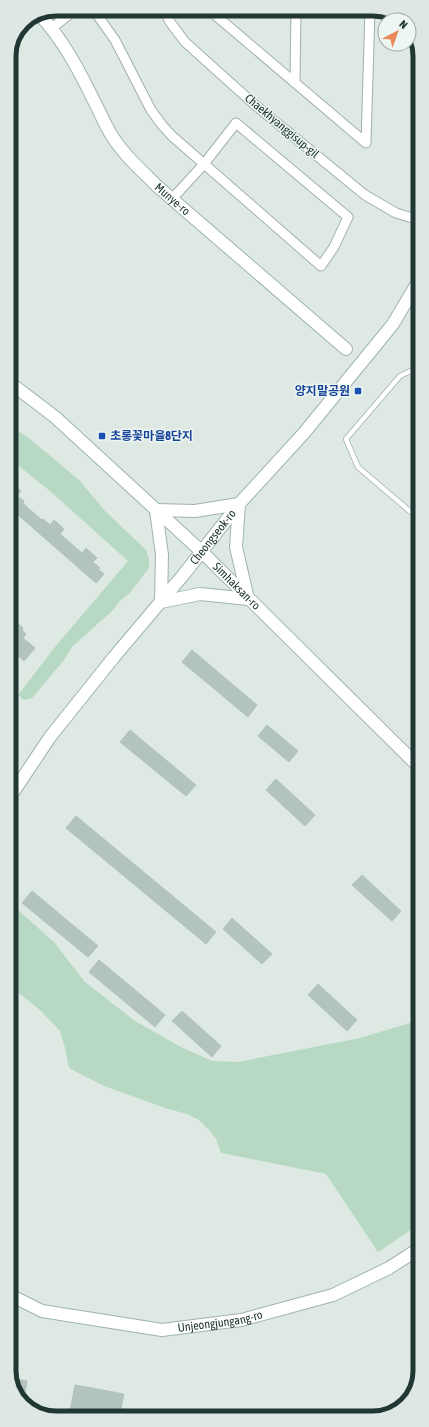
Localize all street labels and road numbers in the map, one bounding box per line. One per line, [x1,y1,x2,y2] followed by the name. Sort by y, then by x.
[242,91,322,162] street label: Chaekhyanggisup-gil
[152,180,193,219] street label: Munye-ro
[187,507,239,567] street label: Cheongseok-ro
[210,560,263,613] street label: Simhaksan-ro
[177,1307,264,1335] street label: Unjeongjungang-ro

